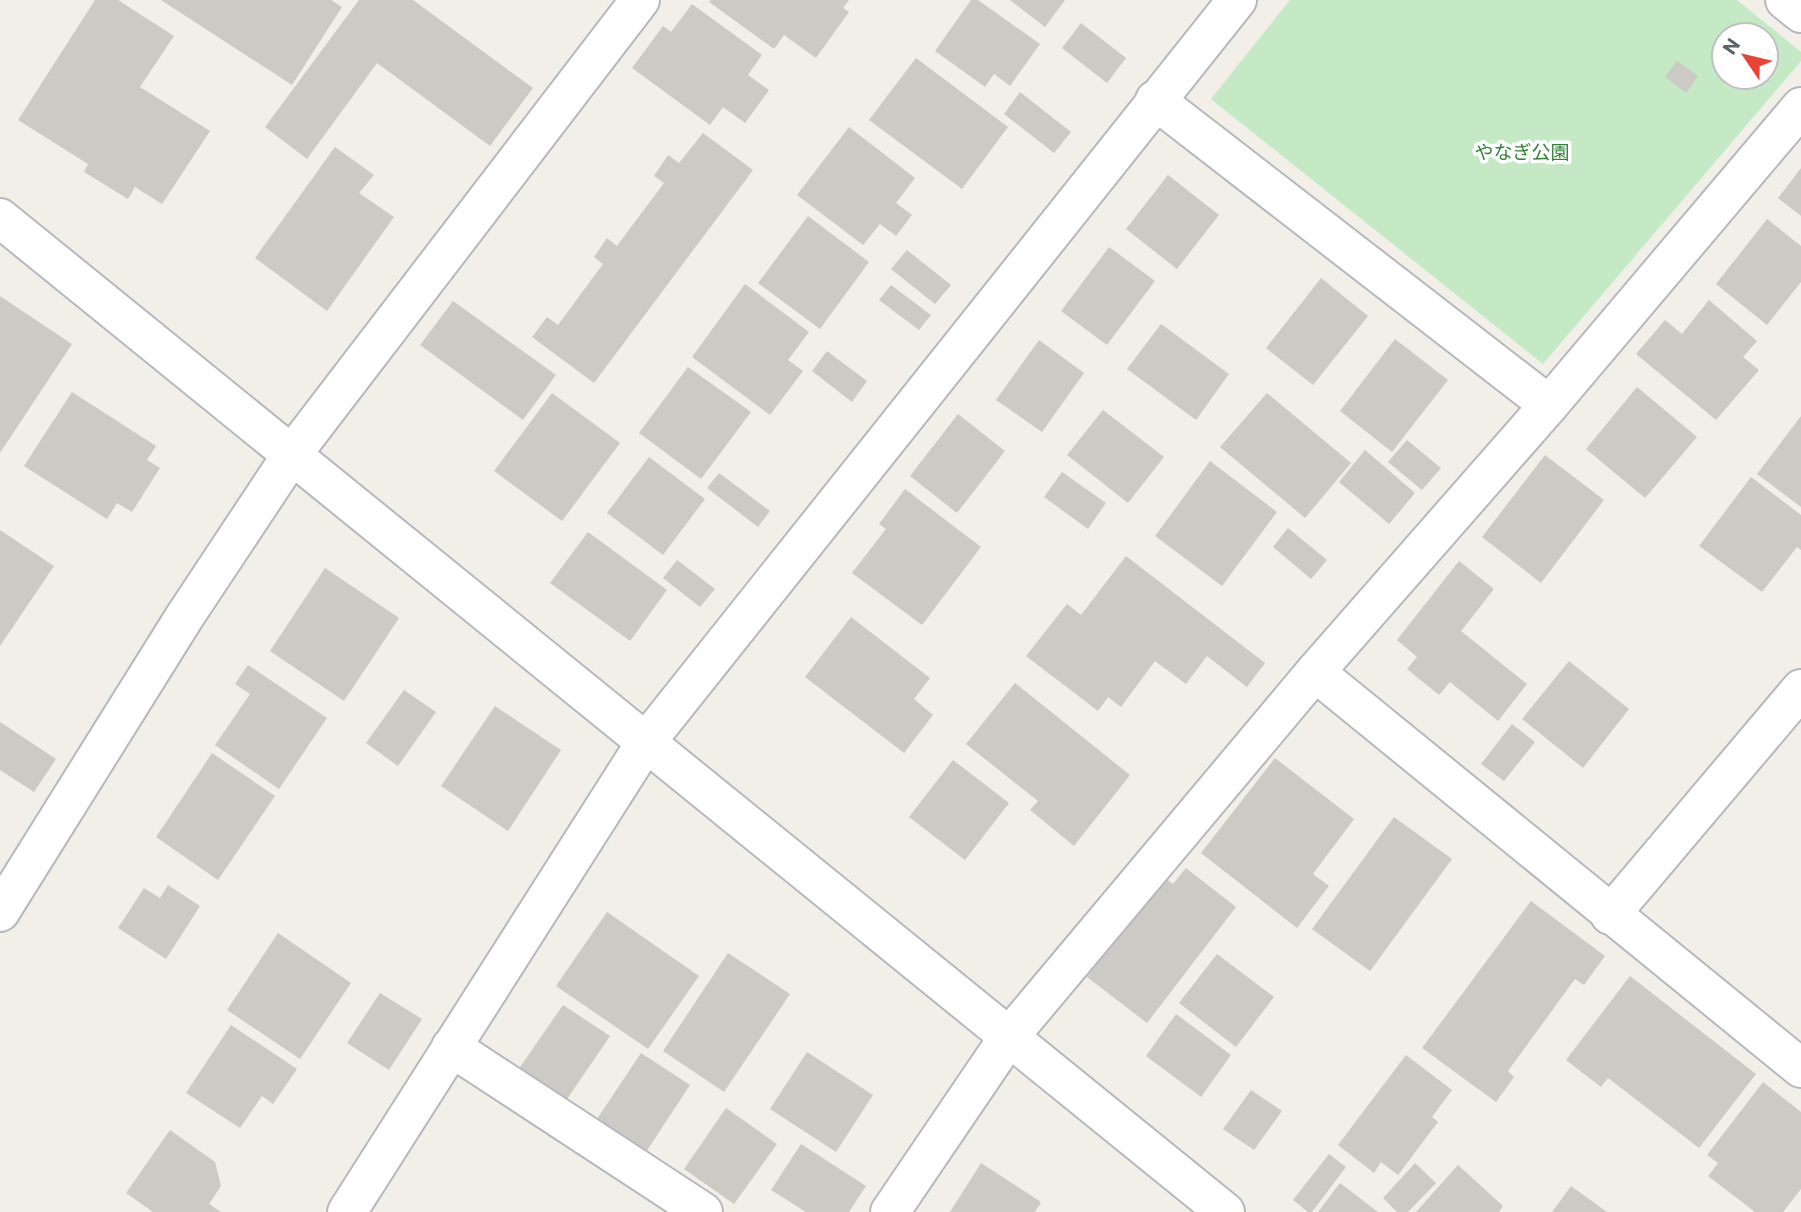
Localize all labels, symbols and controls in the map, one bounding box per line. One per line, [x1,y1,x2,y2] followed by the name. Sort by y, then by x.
[1710,21,1780,91] north arrow
[1717,34,1744,58] text: N
[1474,140,1570,163] park label: やなぎ公園

